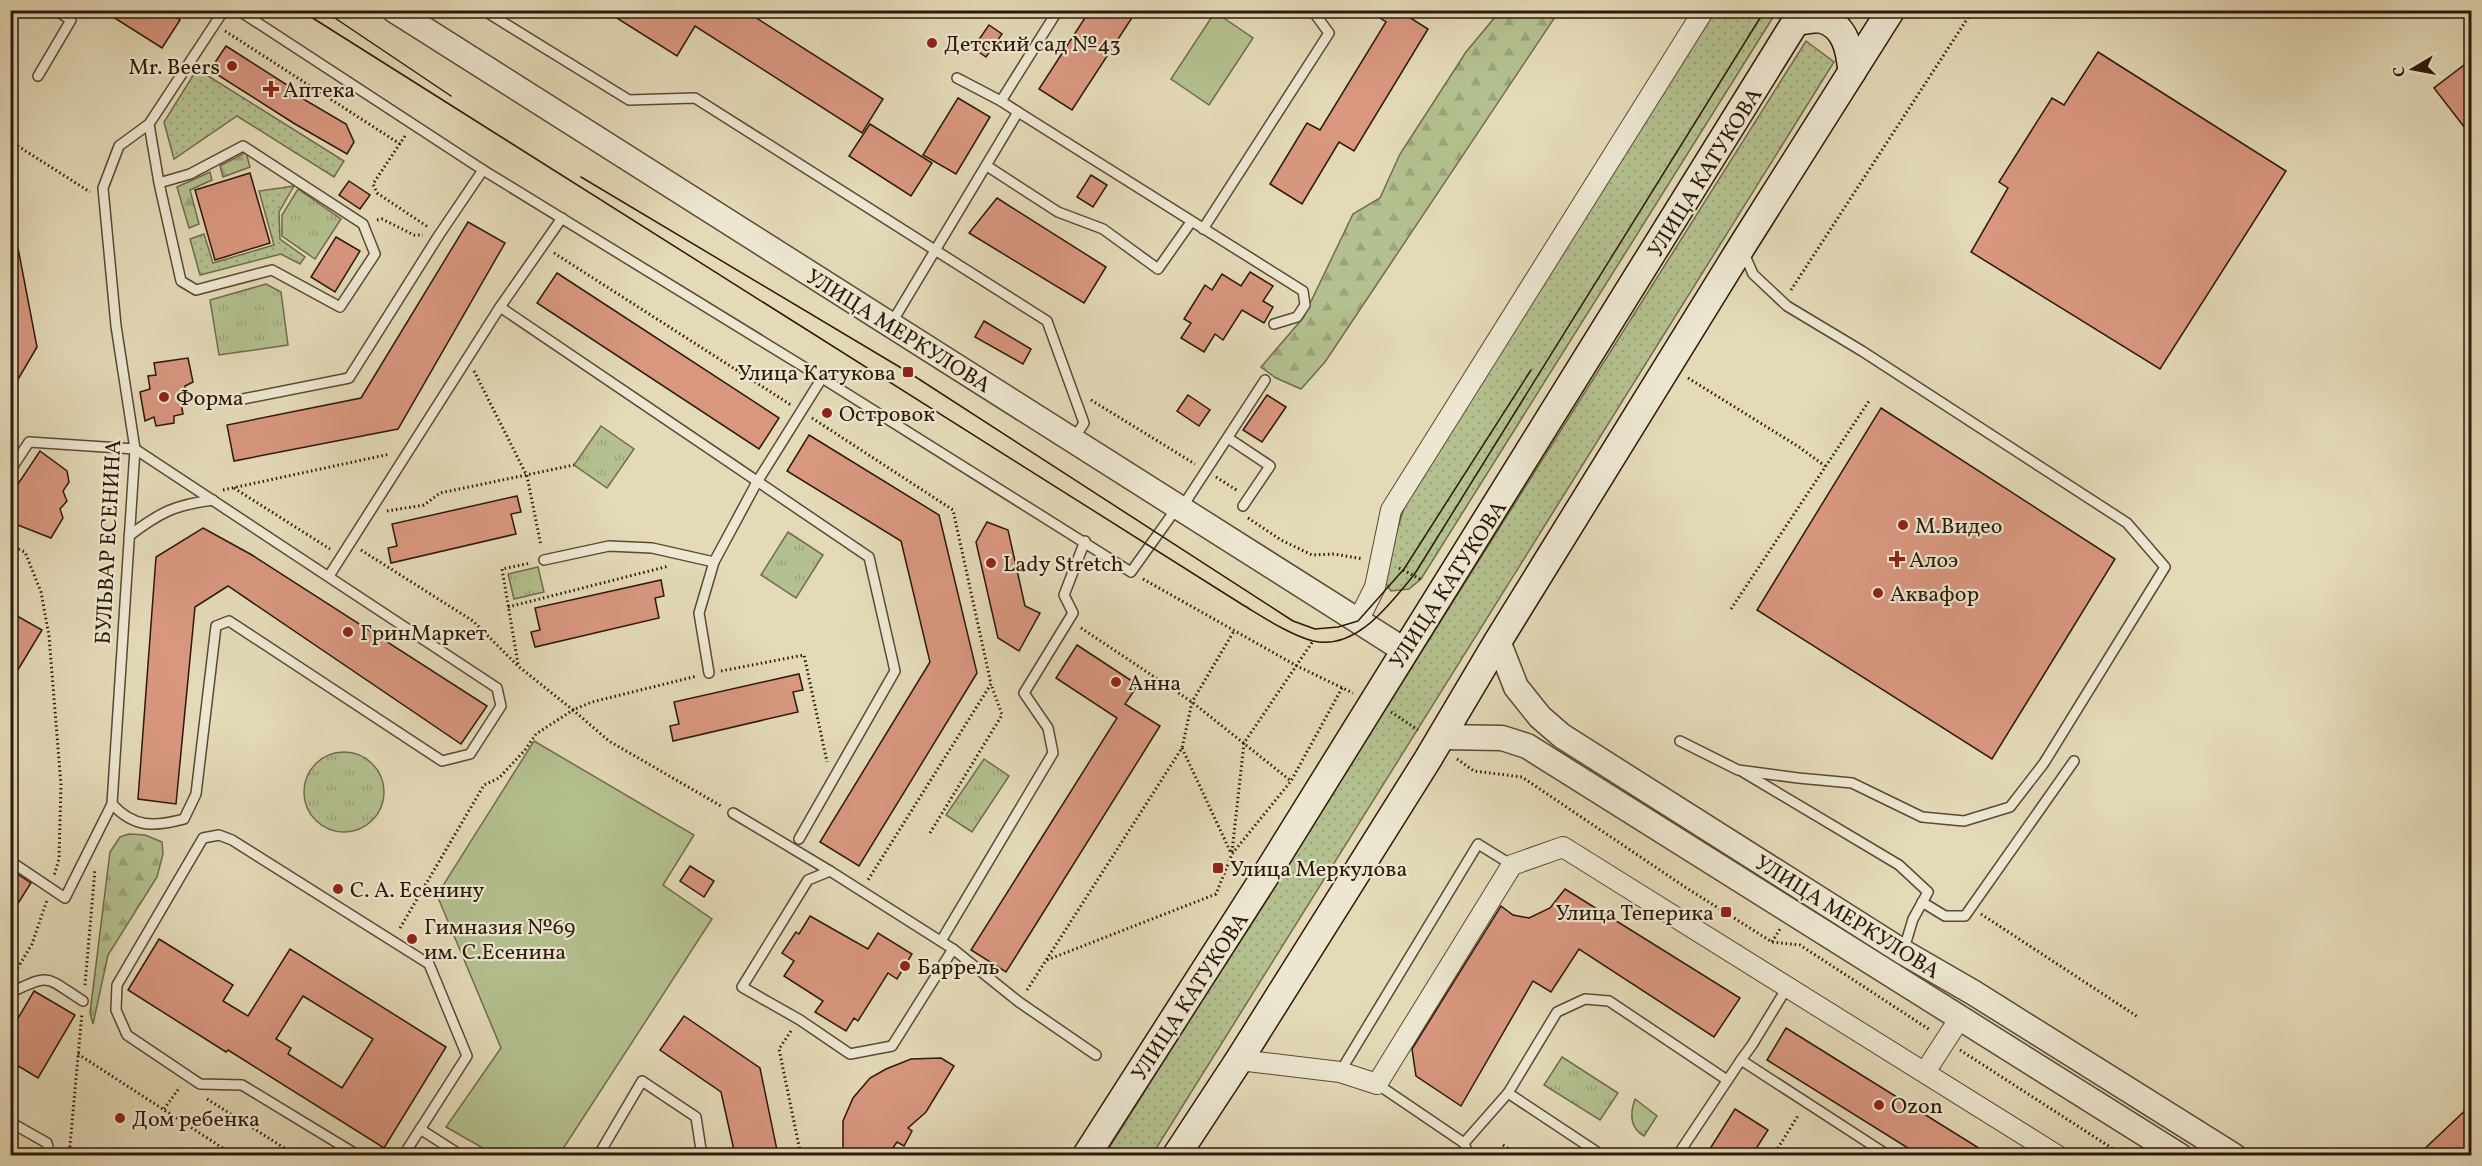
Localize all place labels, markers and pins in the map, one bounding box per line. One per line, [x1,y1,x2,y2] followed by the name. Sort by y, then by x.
[944,30,1121,61] place label: Детский сад №43
[925,36,939,50] marker: Детский сад №43
[128,53,220,84] place label: Mr. Beers
[225,59,239,73] marker: Mr. Beers
[283,76,355,107] place label: Аптека
[264,82,278,96] marker: Аптека
[737,359,896,390] place label: Улица Катукова
[901,365,915,379] marker: Улица Катукова
[176,384,244,415] place label: Форма
[157,390,171,404] marker: Форма
[839,400,935,431] place label: Островок
[820,406,834,420] marker: Островок
[1915,512,2002,543] place label: М.Видео
[1896,518,1910,532] marker: М.Видео
[1909,546,1958,577] place label: Алоэ
[1003,550,1124,581] place label: Lady Stretch
[1890,552,1904,566] marker: Алоэ
[984,556,998,570] marker: Lady Stretch
[1890,580,1979,611] place label: Аквафор
[1871,586,1885,600] marker: Аквафор
[360,619,487,650] place label: ГринМаркет
[341,625,355,639] marker: ГринМаркет
[1128,669,1181,700] place label: Анна
[1109,675,1123,689] marker: Анна
[1230,855,1407,886] place label: Улица Меркулова
[1211,861,1225,875] marker: Улица Меркулова
[350,876,484,907] place label: С. А. Есенину
[331,882,345,896] marker: С. А. Есенину
[1555,899,1714,930] place label: Улица Теперика
[1719,905,1733,919] marker: Улица Теперика
[424,913,575,969] place label: Гимназия №69 им. С.Есенина
[405,932,419,946] marker: Гимназия №69 им. С.Есенина
[917,953,1000,984] place label: Баррель
[898,959,912,973] marker: Баррель
[1891,1092,1943,1123] place label: Ozon
[1872,1098,1886,1112] marker: Ozon
[132,1105,260,1136] place label: Дом ребенка
[113,1111,127,1125] marker: Дом ребенка

